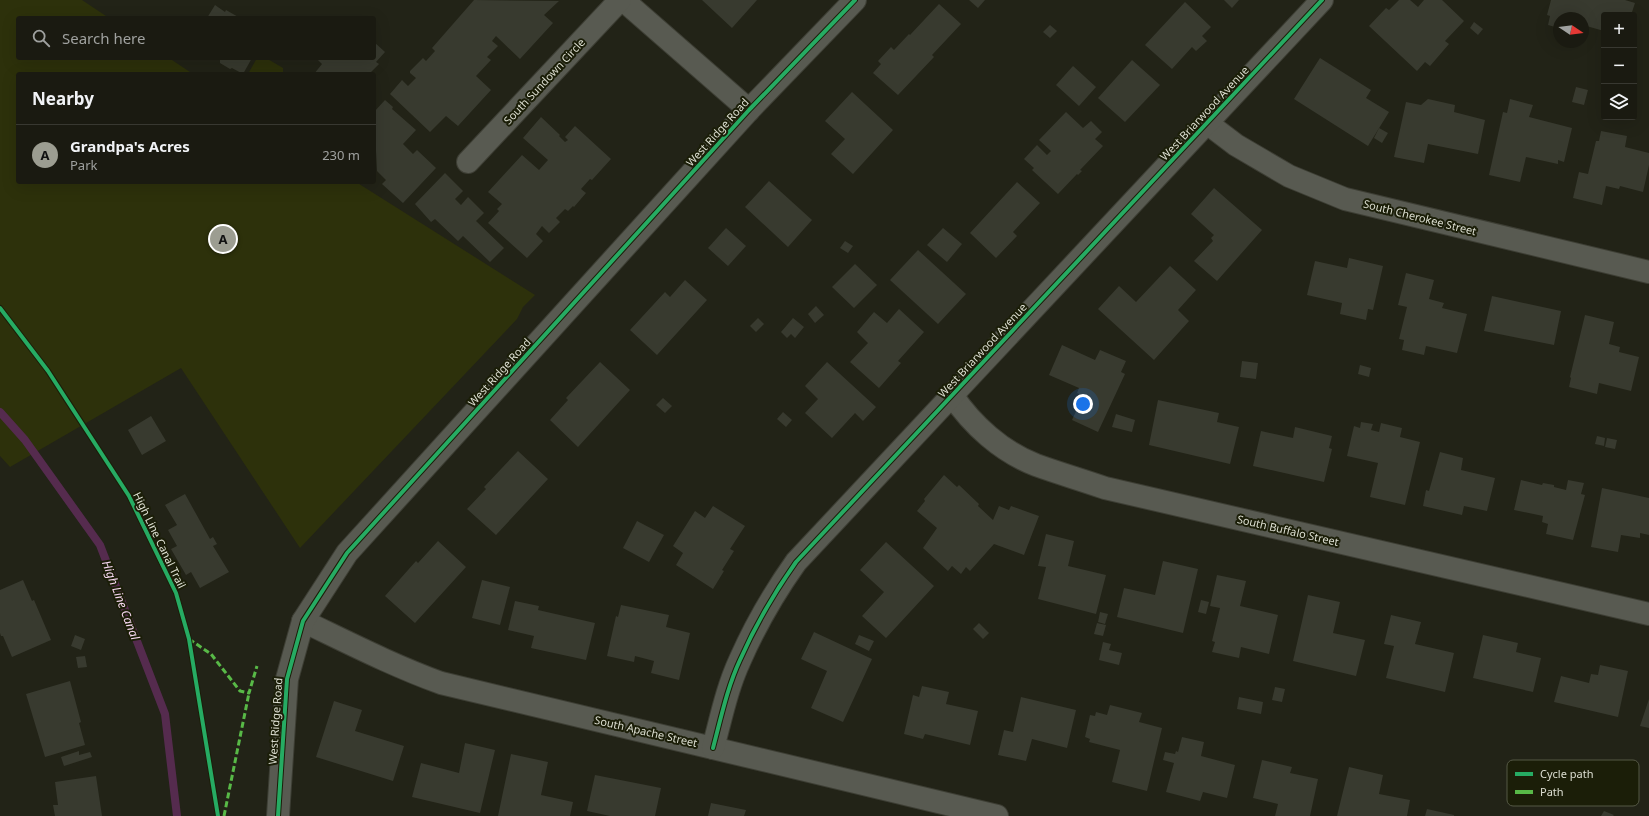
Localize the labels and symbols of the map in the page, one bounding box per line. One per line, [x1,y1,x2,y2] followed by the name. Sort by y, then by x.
[1553,12,1589,48] north arrow
[500,35,588,127] street label: South Sundown Circle
[1156,63,1252,163] street label: West Briarwood Avenue
[682,95,752,169] street label: West Ridge Road
[1362,196,1478,238] street label: South Cherokee Street
[210,224,236,254] pin: A
[934,300,1030,400] street label: West Briarwood Avenue
[464,335,534,409] street label: West Ridge Road
[1073,394,1093,414] your location
[130,489,190,591] street label: High Line Canal Trail
[1236,511,1340,549] street label: South Buffalo Street
[98,558,144,643] water label: High Line Canal
[264,677,286,765] street label: West Ridge Road
[593,712,699,750] street label: South Apache Street
[1507,760,1639,806] legend
[1540,766,1593,781] text: Cycle path
[1540,784,1564,799] text: Path

